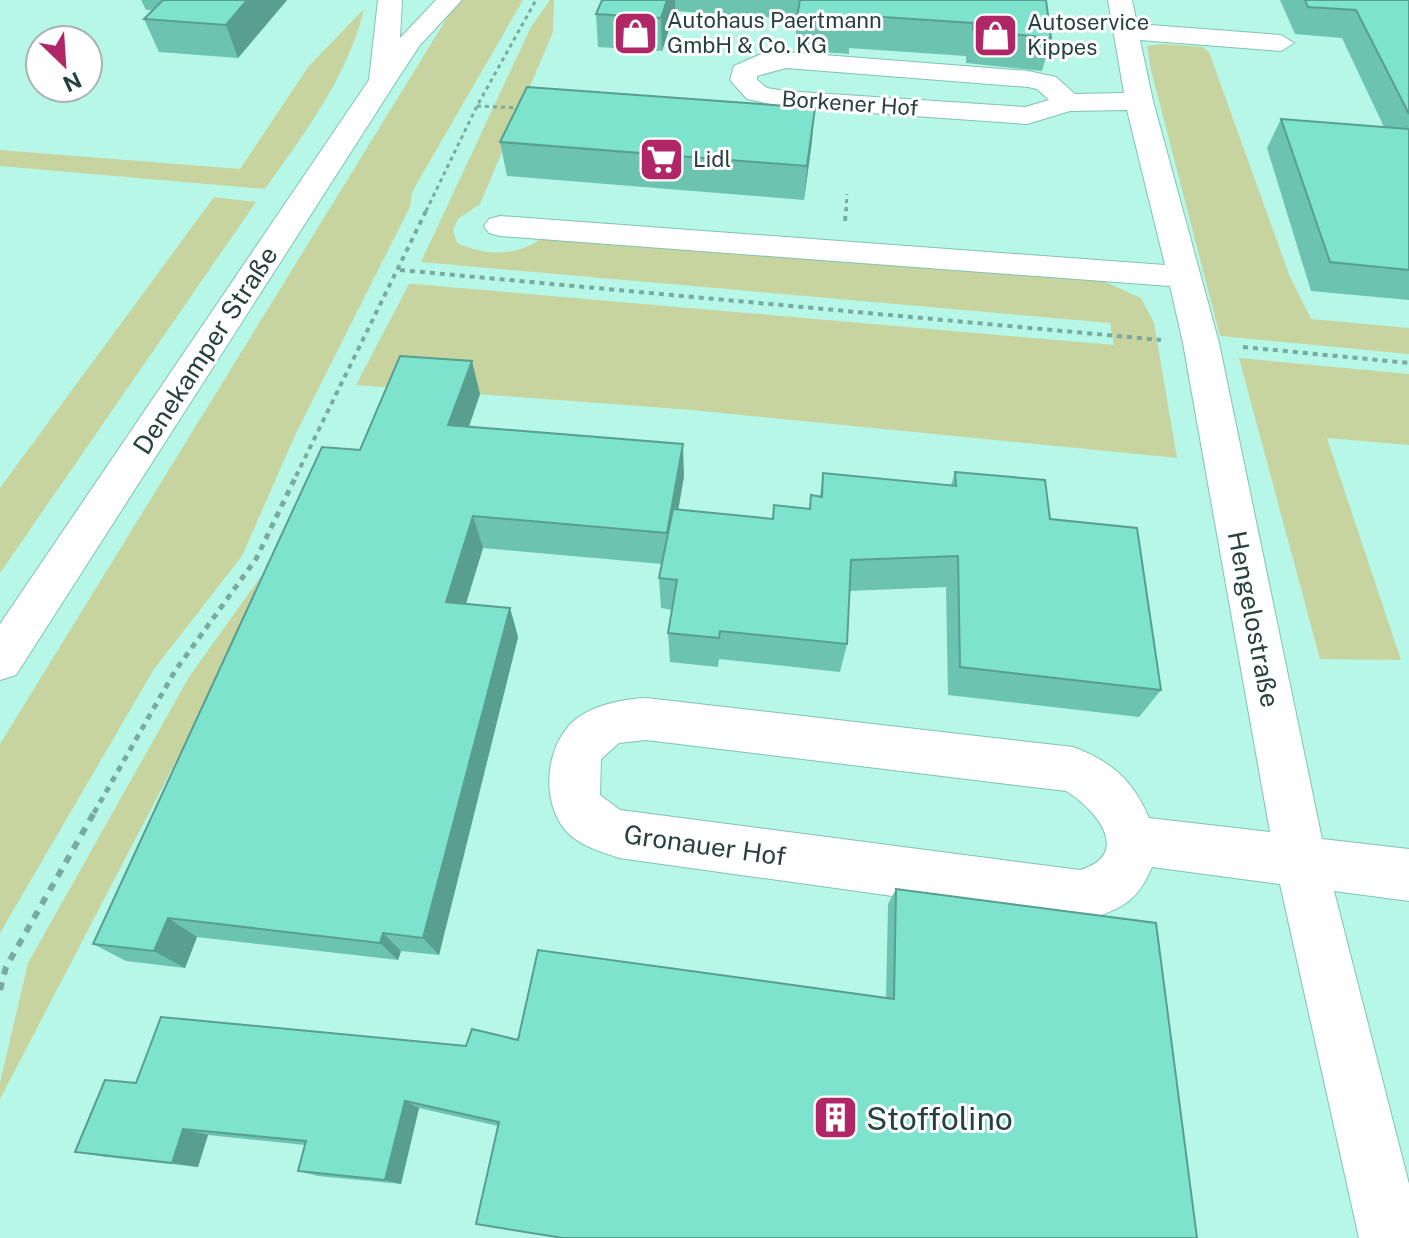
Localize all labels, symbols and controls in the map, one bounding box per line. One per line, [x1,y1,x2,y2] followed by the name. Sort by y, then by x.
[667,7,882,58] place label: Autohaus Paertmann GmbH & Co. KG
[612,9,660,57] shop icon: Autohaus Paertmann GmbH & Co. KG
[1027,9,1149,60] place label: Autoservice Kippes
[972,11,1020,59] shop icon: Autoservice Kippes
[24,24,104,104] north arrow
[59,67,86,98] text: N
[781,85,919,121] street label: Borkener Hof
[638,135,686,183] supermarket icon: Lidl
[693,146,731,172] place label: Lidl
[126,240,284,460] street label: Denekamper Straße
[1222,528,1286,710] street label: Hengelostraße
[622,818,788,872] street label: Gronauer Hof
[811,1094,859,1142] building icon: Stoffolino
[866,1100,1013,1137] place label: Stoffolino

